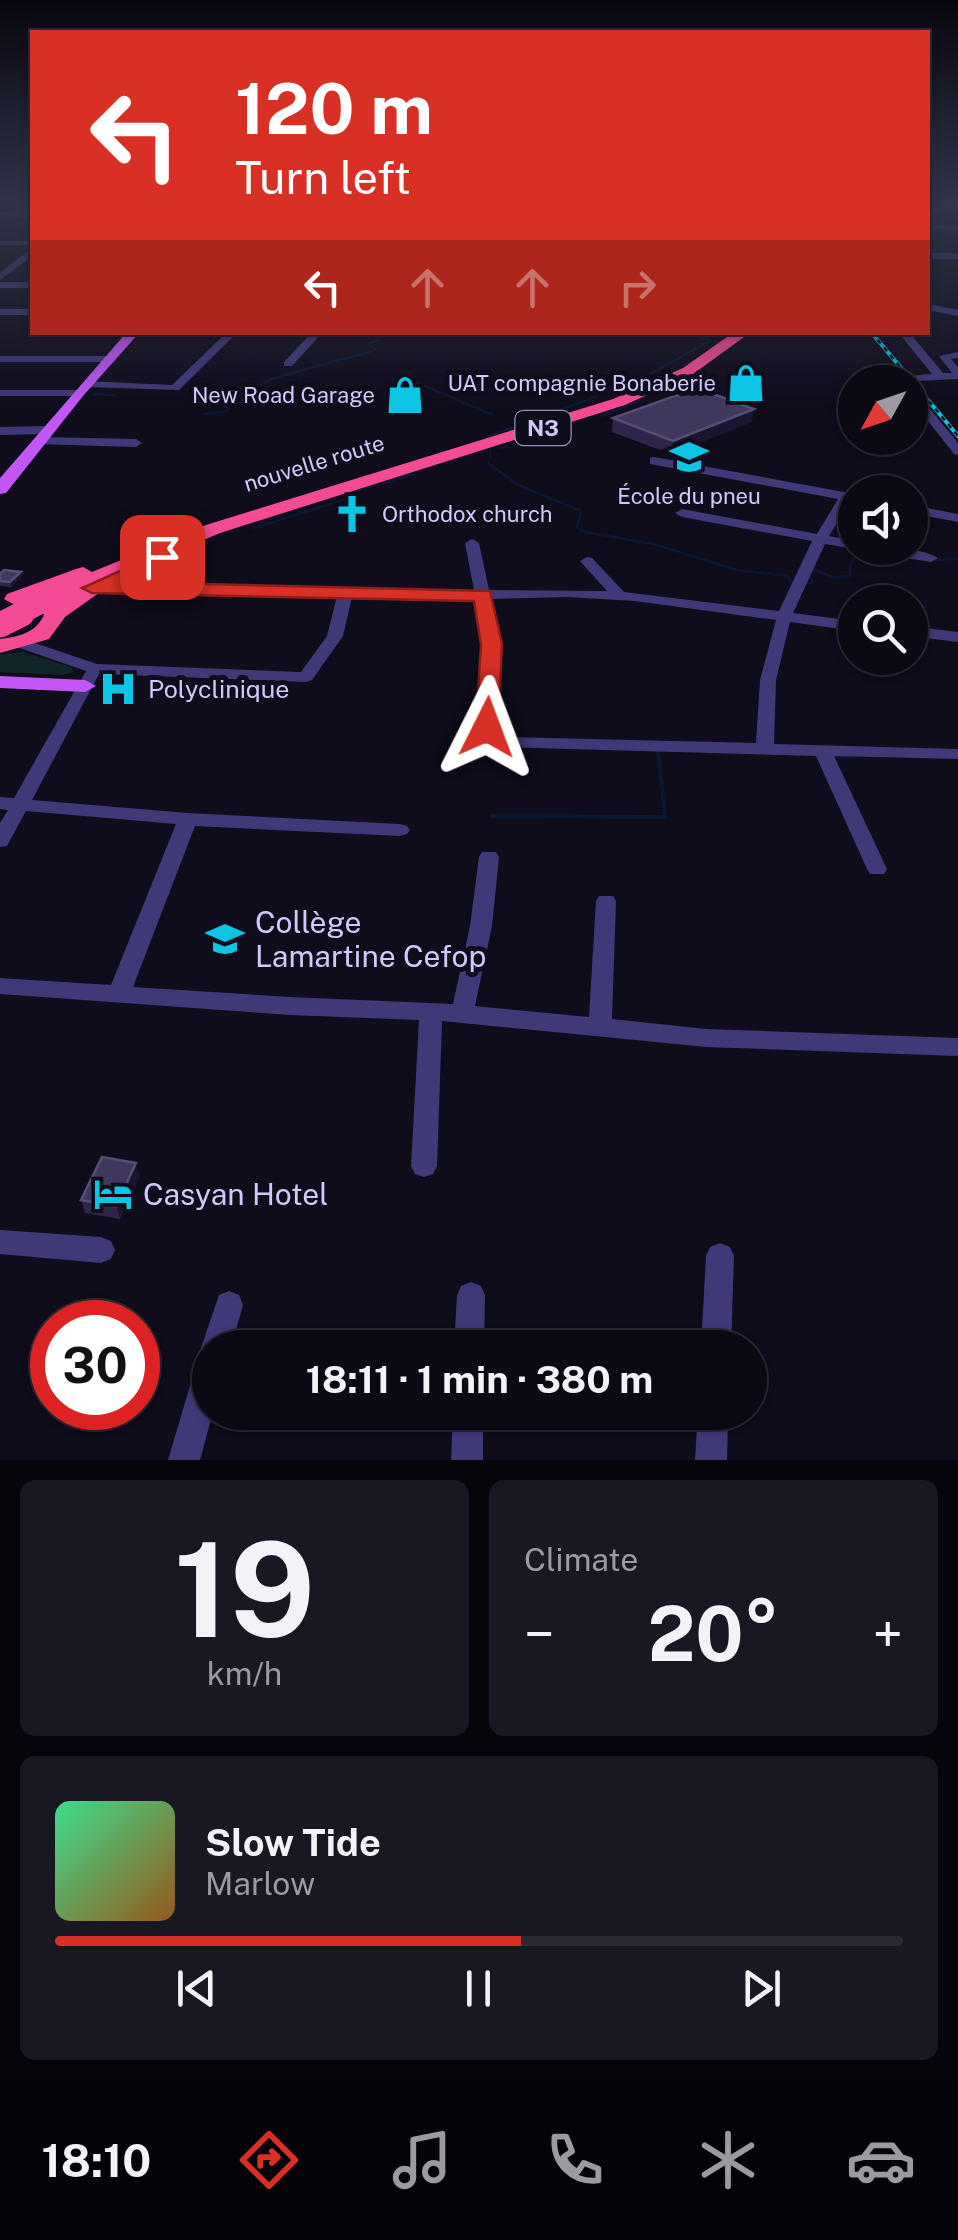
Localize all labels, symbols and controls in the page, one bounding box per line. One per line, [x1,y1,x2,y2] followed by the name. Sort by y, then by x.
[235,67,433,150] text: 120 m
[70,70,200,200] icon: left
[235,151,411,204] text: Turn left
[295,260,350,315] icon: left
[400,260,455,315] icon: ahead
[505,260,560,315] icon: ahead
[610,260,665,315] icon: right
[725,362,767,404] shop icon: UAT compagnie Bonaberie
[838,365,928,455] north arrow
[838,365,928,675] map controls
[447,370,716,396] place label: UAT compagnie Bonaberie
[384,374,426,416] shop icon: New Road Garage
[192,382,375,408] place label: New Road Garage
[516,411,570,445] road number: N3
[241,429,387,497] street label: nouvelle route
[668,436,710,478] school or university icon: École du pneu
[838,475,928,565] button: sound
[617,483,761,509] place label: École du pneu
[331,493,373,535] church icon: Orthodox church
[382,501,553,527] place label: Orthodox church
[120,515,205,600] pin
[135,530,190,585] icon: arrive
[838,585,928,675] button: search
[97,668,139,710] hospital icon: Polyclinique
[148,674,289,704] place label: Polyclinique
[435,675,539,779] position arrow
[255,904,486,974] place label: Collège Lamartine Cefop
[204,918,246,960] school or university icon: Collège Lamartine Cefop
[92,1173,134,1215] hotel icon: Casyan Hotel
[143,1176,328,1212] place label: Casyan Hotel
[30,1300,160,1430] speed limit sign: 30
[306,1357,653,1402] text: 18:11 · 1 min · 380 m
[174,1514,315,1666] text: 19
[524,1541,638,1578] text: Climate
[648,1590,779,1678] text: 20°
[524,1602,555,1666] text: −
[872,1602,903,1666] text: +
[207,1655,282,1692] text: km/h
[205,1820,381,1865] text: Slow Tide
[205,1865,315,1902] text: Marlow
[169,1961,224,2016] icon: previous
[451,1961,506,2016] icon: pause
[734,1961,789,2016] icon: next
[234,2125,304,2195] icon: directions
[387,2125,457,2195] icon: music
[540,2125,610,2195] icon: phone
[693,2125,763,2195] icon: climate
[846,2125,916,2195] icon: car
[42,2134,151,2187] text: 18:10

